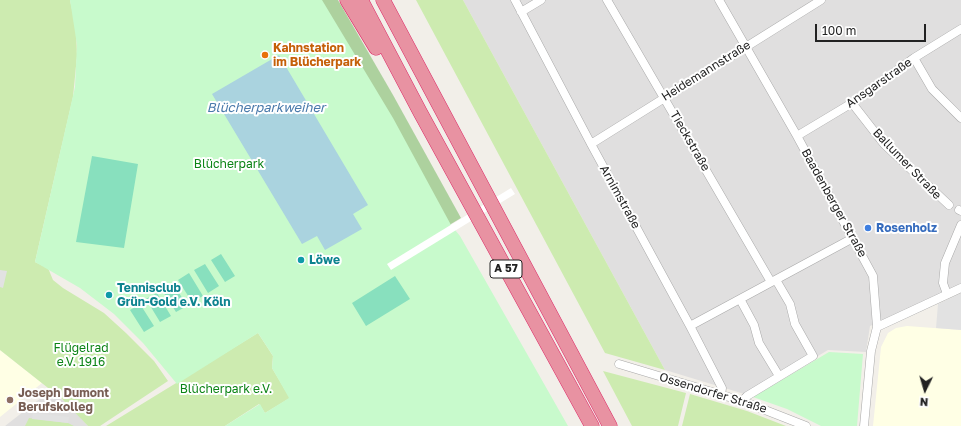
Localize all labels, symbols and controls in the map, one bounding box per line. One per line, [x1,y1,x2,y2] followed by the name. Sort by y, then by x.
[817,16,928,42] scale bar
[822,23,856,38] text: 100 m
[659,38,753,104] street label: Heidemannstraße
[273,41,361,69] place label: Kahnstation im Blücherpark
[260,50,270,60] marker: Kahnstation im Blücherpark
[843,55,915,111] street label: Ansgarstraße
[207,100,325,116] water label: Blücherparkweiher
[667,108,713,174] street label: Tieckstraße
[870,126,944,202] street label: Ballumer Straße
[798,146,870,260] street label: Baadenberger Straße
[194,157,264,171] park label: Blücherpark
[597,163,643,231] street label: Arnimstraße
[876,221,937,235] place label: Rosenholz
[863,223,873,233] marker: Rosenholz
[309,253,340,267] place label: Löwe
[296,255,306,265] marker: Löwe
[490,260,522,278] road number: A 57
[117,281,230,309] place label: Tennisclub Grün-Gold e.V. Köln
[104,290,114,300] marker: Tennisclub Grün-Gold e.V. Köln
[53,341,109,369] park label: Flügelrad e.V. 1916
[657,370,769,416] street label: Ossendorfer Straße
[905,370,945,410] north arrow
[180,382,272,396] park label: Blücherpark e.V.
[18,386,109,414] place label: Joseph Dumont Berufskolleg
[5,395,15,405] marker: Joseph Dumont Berufskolleg
[919,396,929,409] text: N

